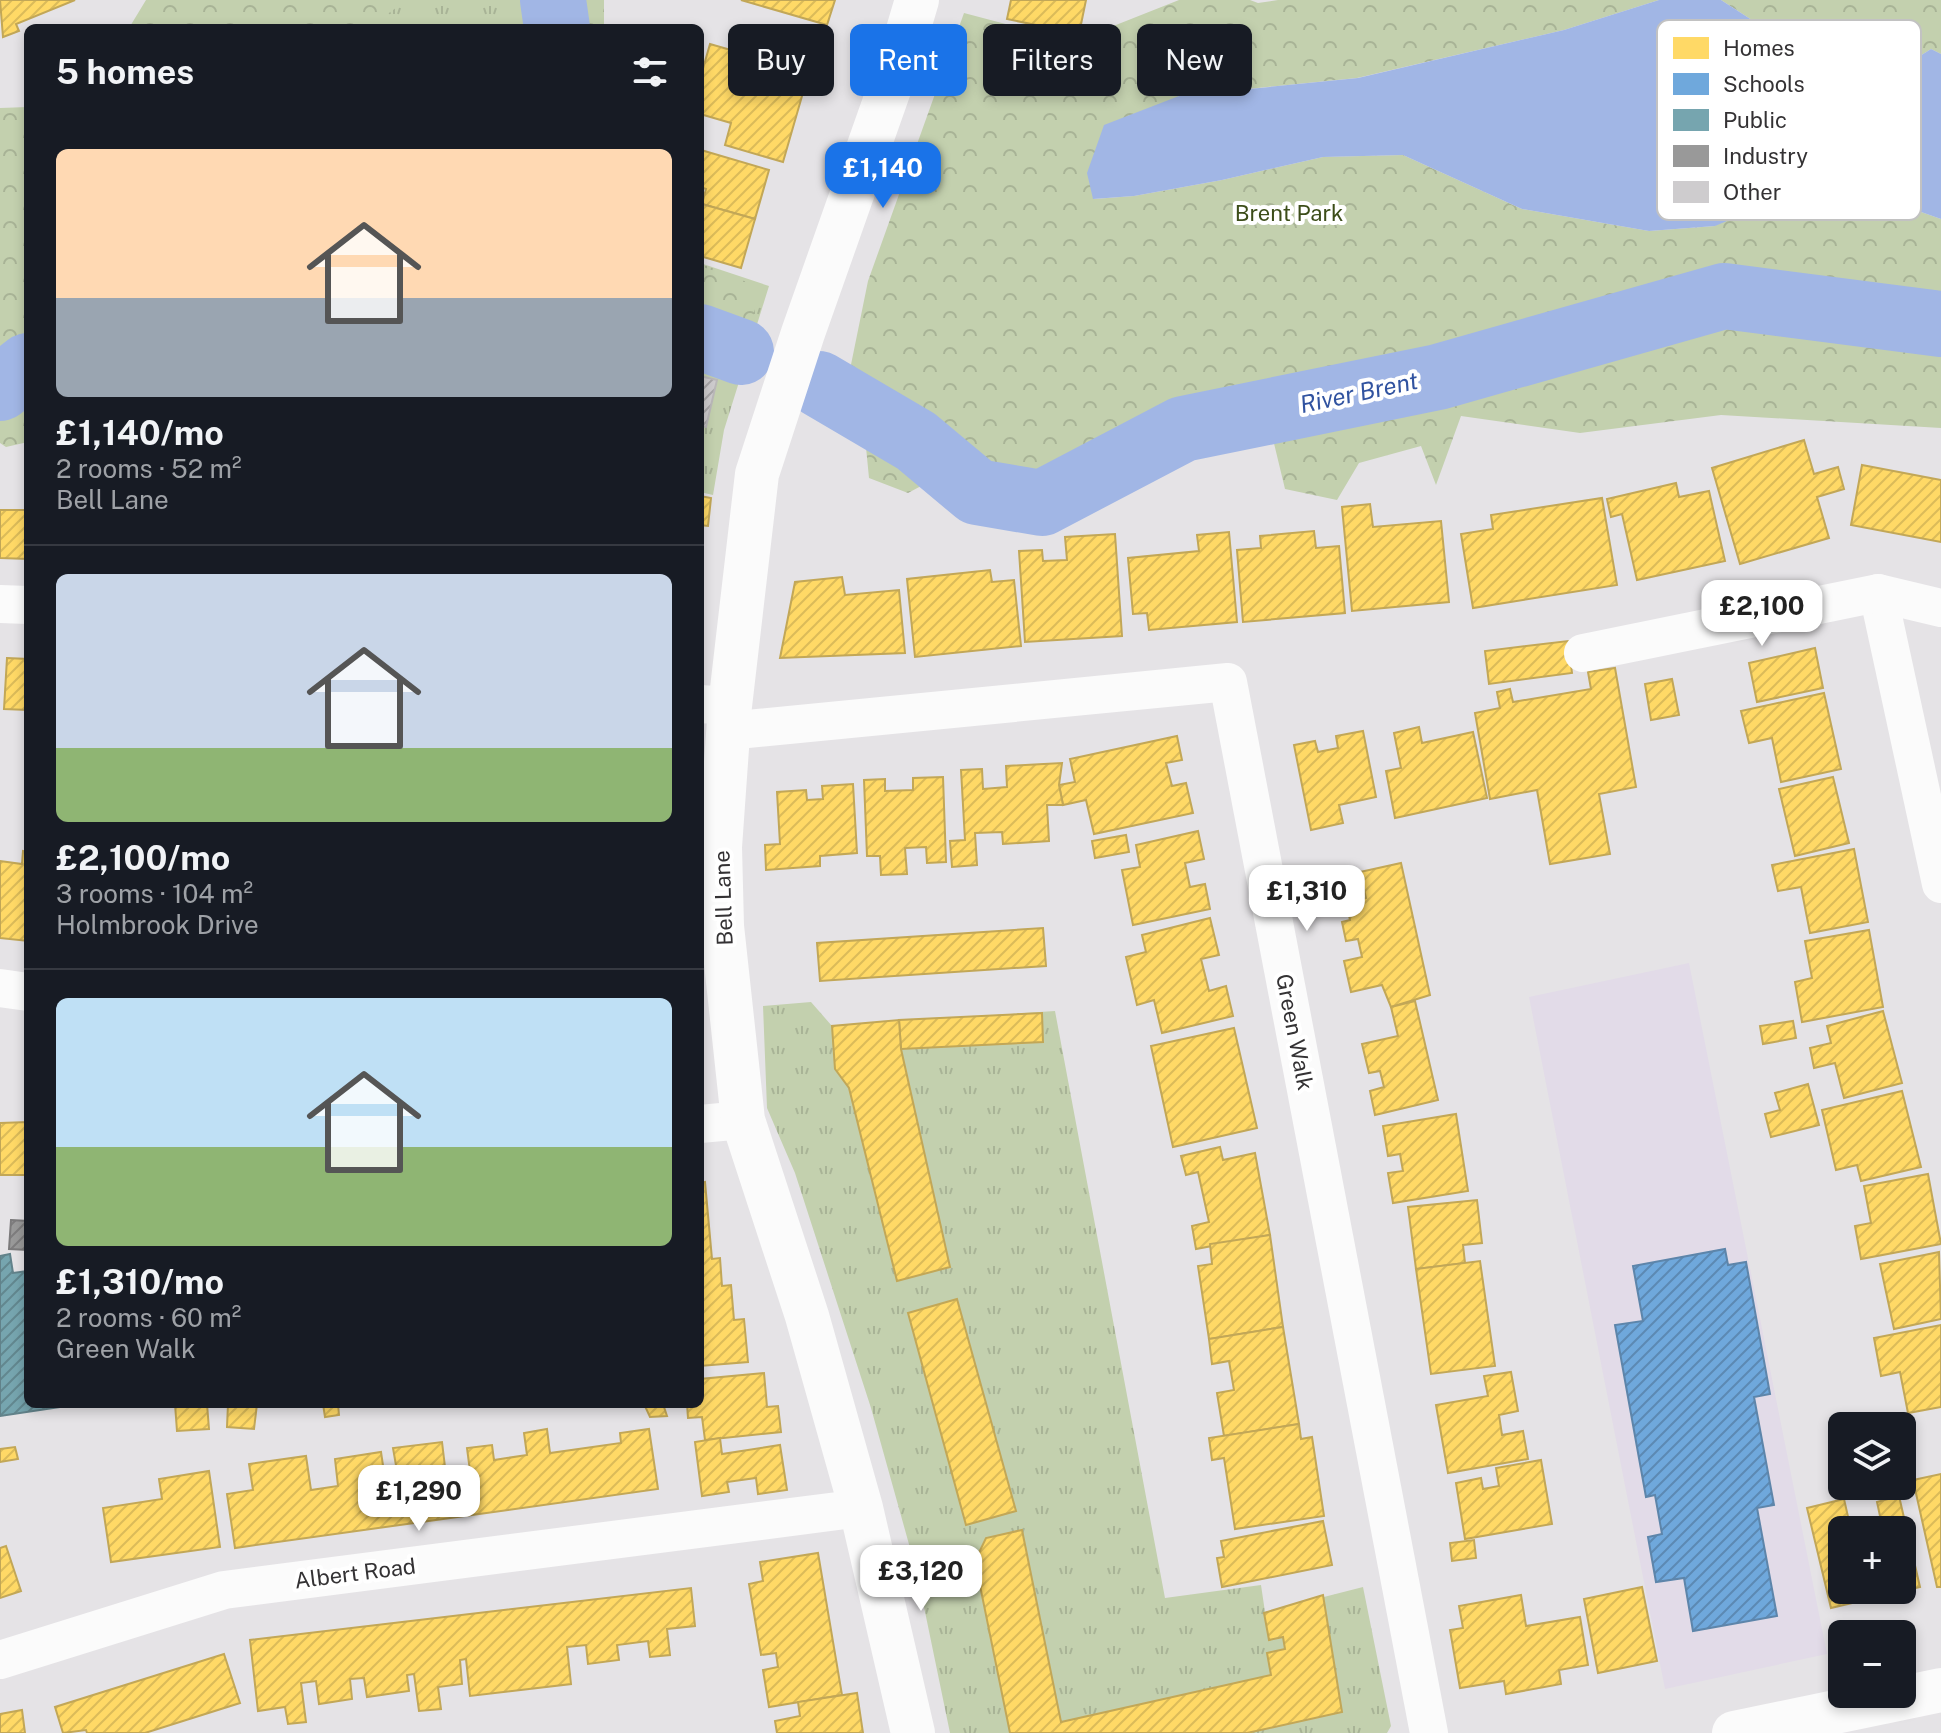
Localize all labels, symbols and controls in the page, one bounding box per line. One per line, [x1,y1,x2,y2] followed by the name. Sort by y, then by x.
[1657,20,1921,220] legend
[728,24,834,96] chip: Buy
[850,24,967,96] chip: Rent
[983,24,1121,96] chip: Filters
[1137,24,1252,96] chip: New
[1723,35,1795,61] text: Homes
[628,50,672,94] icon: filters
[56,52,194,92] text: 5 homes
[1723,71,1805,97] text: Schools
[1723,107,1787,133] text: Public
[818,142,948,210] pin: £1,140
[1723,143,1808,169] text: Industry
[843,152,923,183] text: £1,140
[1723,179,1781,205] text: Other
[1235,200,1343,226] park label: Brent Park
[292,201,436,345] icon: home
[1297,366,1420,418] water label: River Brent
[56,413,224,453] text: £1,140/mo
[56,453,242,484] text: 2 rooms · 52 m²
[56,484,169,515] text: Bell Lane
[1697,580,1827,648] pin: £2,100
[1719,590,1805,621] text: £2,100
[292,626,436,770] icon: home
[56,838,230,878] text: £2,100/mo
[708,850,738,946] street label: Bell Lane
[1242,865,1372,933] pin: £1,310
[1267,875,1347,906] text: £1,310
[56,878,253,909] text: 3 rooms · 104 m²
[56,909,259,940] text: Holmbrook Drive
[1271,972,1319,1092] street label: Green Walk
[292,1050,436,1194] icon: home
[56,1262,224,1302] text: £1,310/mo
[56,1302,241,1333] text: 2 rooms · 60 m²
[56,1333,196,1364] text: Green Walk
[1828,1412,1916,1708] map controls
[1828,1412,1916,1500] button: layers
[354,1465,484,1533] pin: £1,290
[376,1475,462,1506] text: £1,290
[1828,1516,1916,1604] button: +
[856,1545,986,1613] pin: £3,120
[293,1553,417,1593] street label: Albert Road
[878,1555,964,1586] text: £3,120
[1828,1620,1916,1708] button: −

